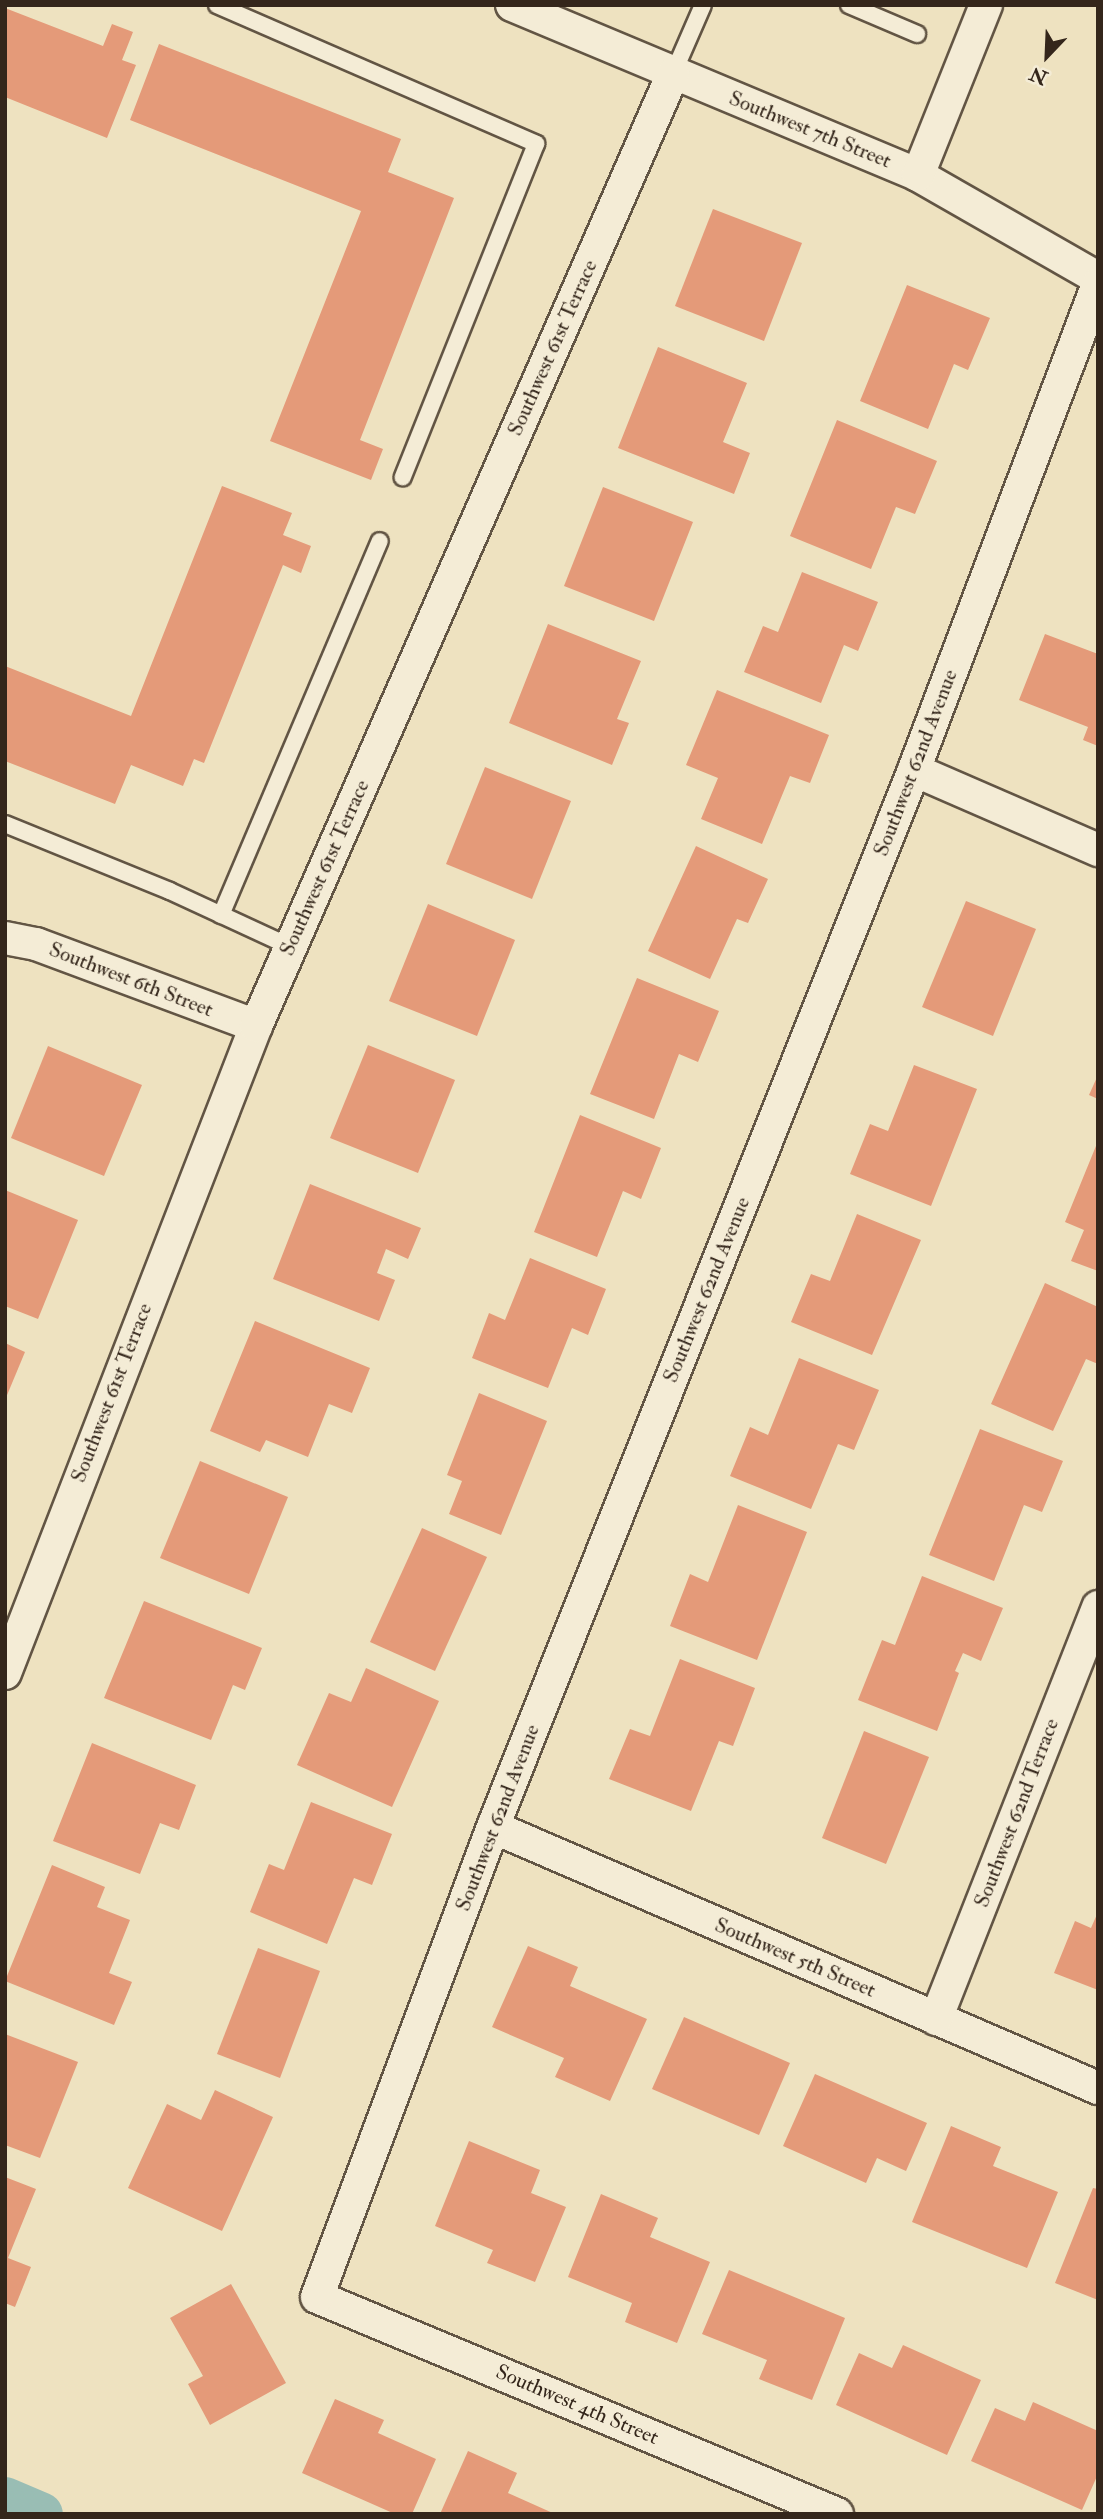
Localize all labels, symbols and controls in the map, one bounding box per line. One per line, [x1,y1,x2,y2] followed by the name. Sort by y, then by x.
[1012,21,1082,91] north arrow
[1026,61,1051,90] text: N
[725,86,895,174] street label: Southwest 7th Street
[503,256,603,440] street label: Southwest 61st Terrace
[869,666,963,860] street label: Southwest 62nd Avenue
[275,776,375,960] street label: Southwest 61st Terrace
[45,937,217,1023] street label: Southwest 6th Street
[658,1194,756,1386] street label: Southwest 62nd Avenue
[66,1300,158,1486] street label: Southwest 61st Terrace
[969,1715,1065,1911] street label: Southwest 62nd Terrace
[451,1721,545,1915] street label: Southwest 62nd Avenue
[711,1913,879,2003] street label: Southwest 5th Street
[492,2359,662,2451] street label: Southwest 4th Street

